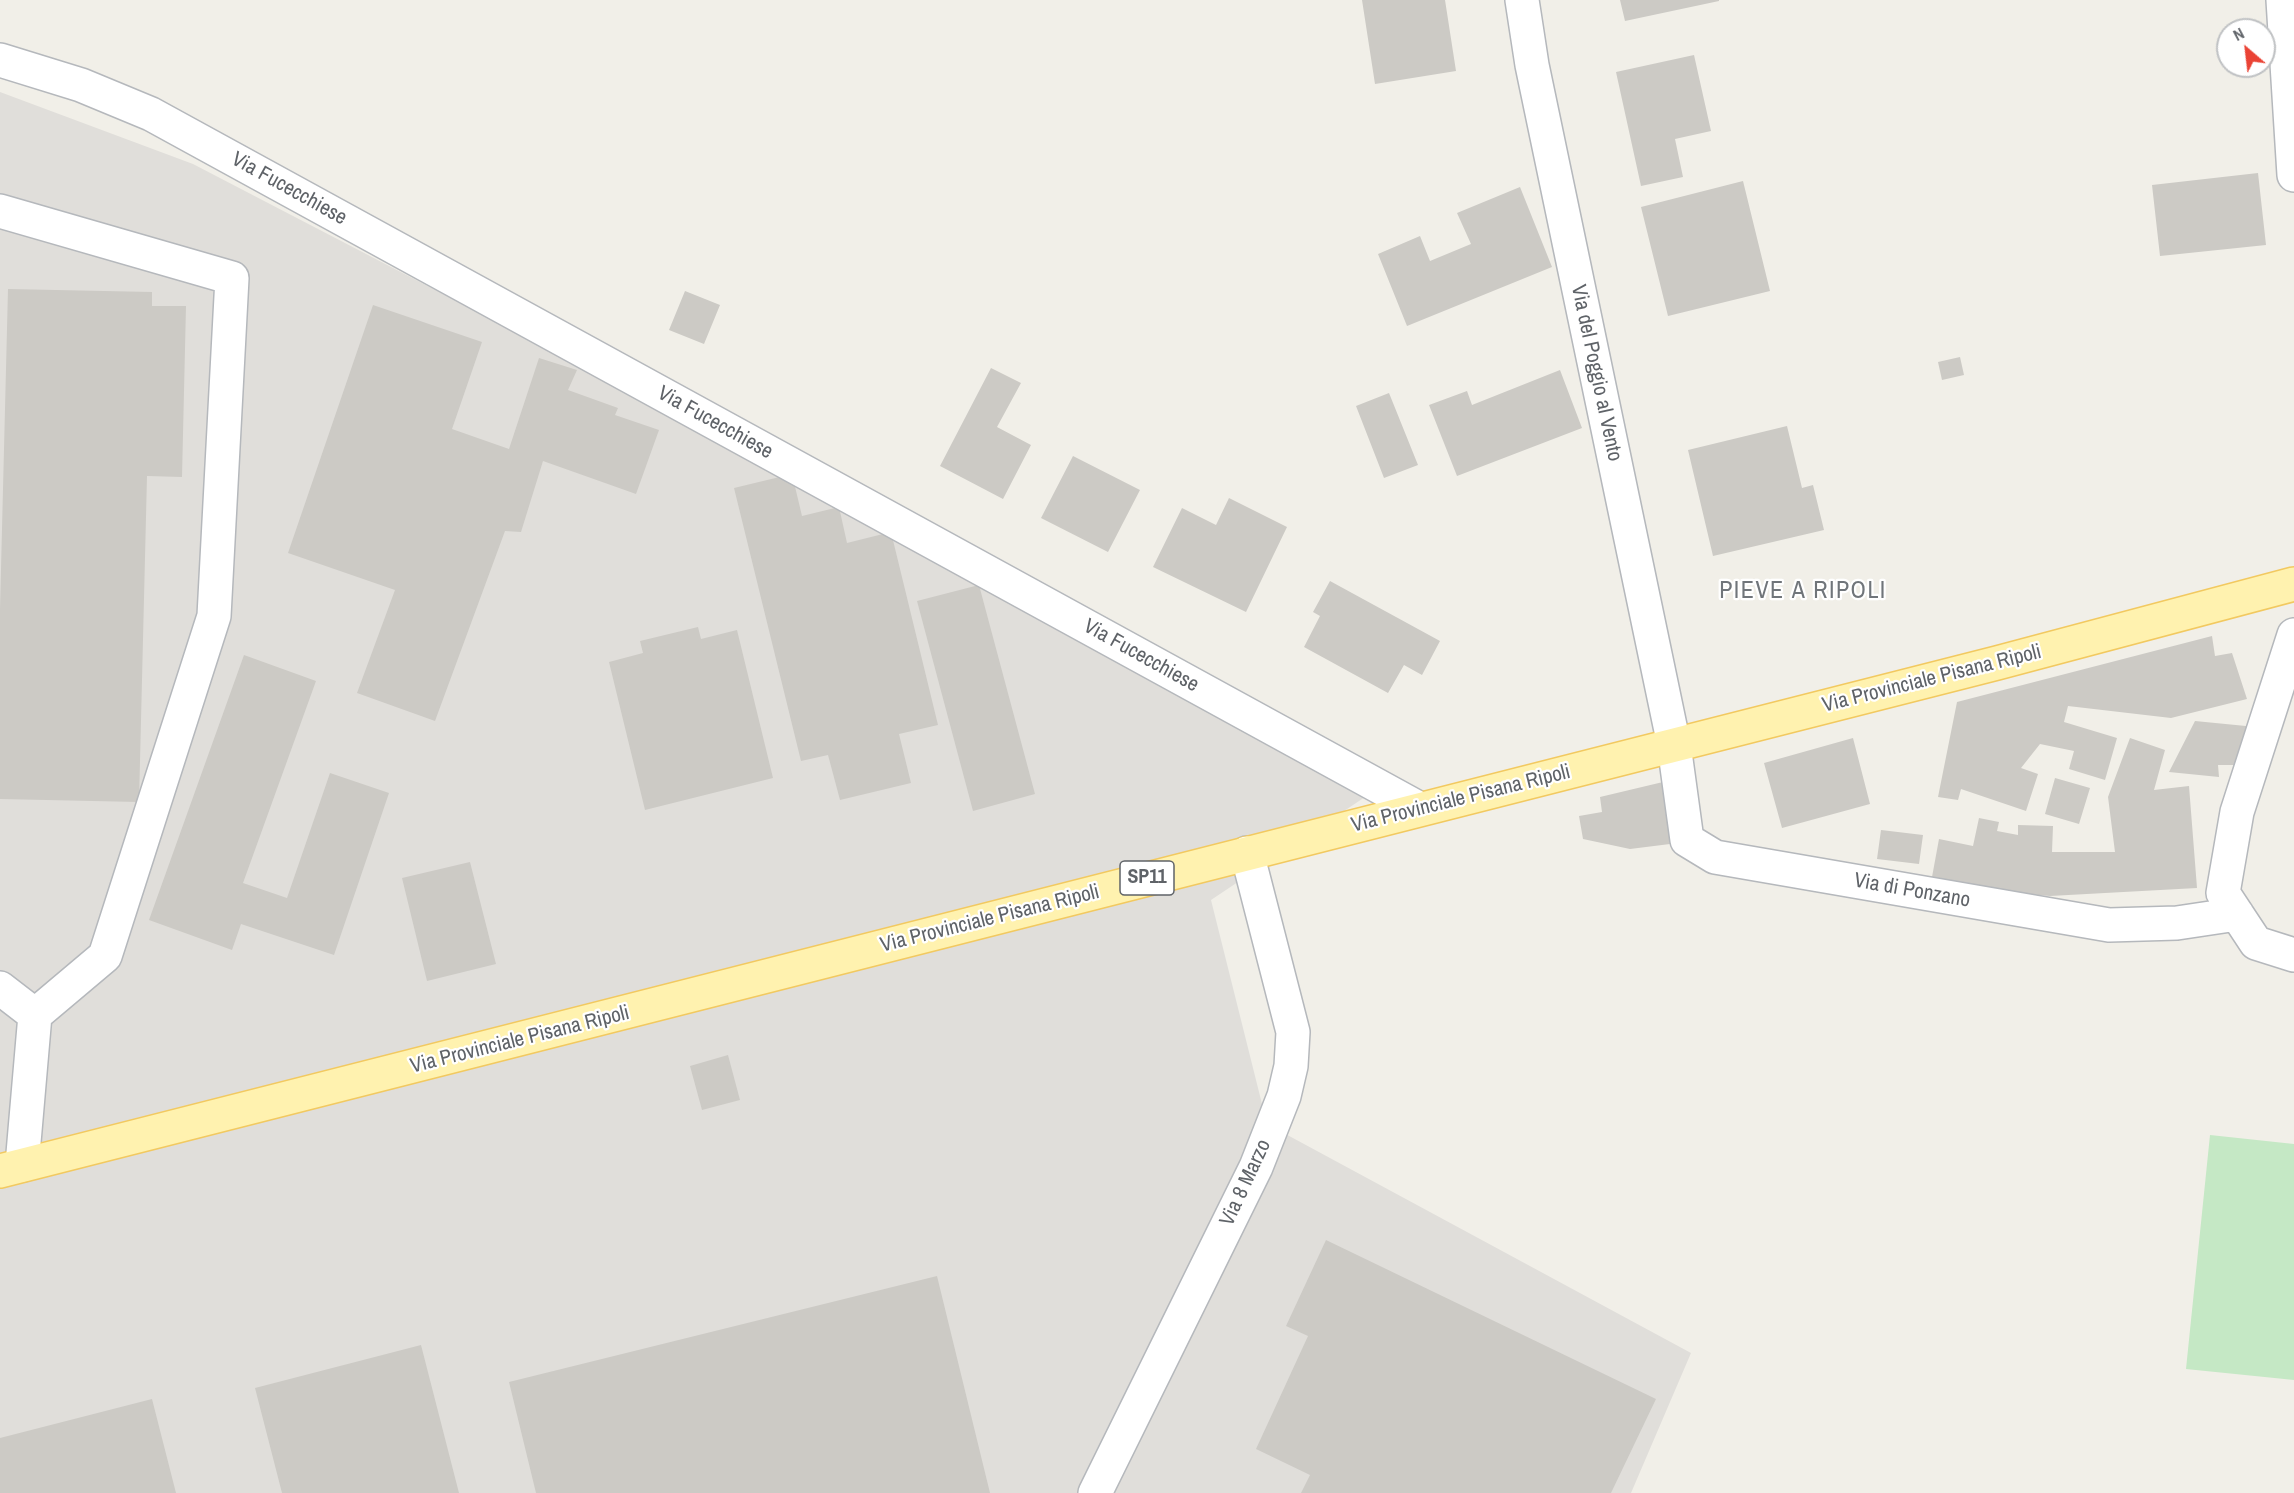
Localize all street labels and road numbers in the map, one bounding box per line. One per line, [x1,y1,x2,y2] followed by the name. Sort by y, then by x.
[227,147,351,231] street label: Via Fucecchiese
[1565,282,1627,464] street label: Via del Poggio al Vento
[653,381,777,465] street label: Via Fucecchiese
[1079,614,1203,698] street label: Via Fucecchiese
[1820,640,2044,718] street label: Via Provinciale Pisana Ripoli
[1349,760,1573,838] street label: Via Provinciale Pisana Ripoli
[1120,861,1174,895] road number: SP11
[1852,868,1972,914] street label: Via di Ponzano
[878,880,1102,958] street label: Via Provinciale Pisana Ripoli
[408,1001,632,1079] street label: Via Provinciale Pisana Ripoli
[1215,1136,1277,1230] street label: Via 8 Marzo

